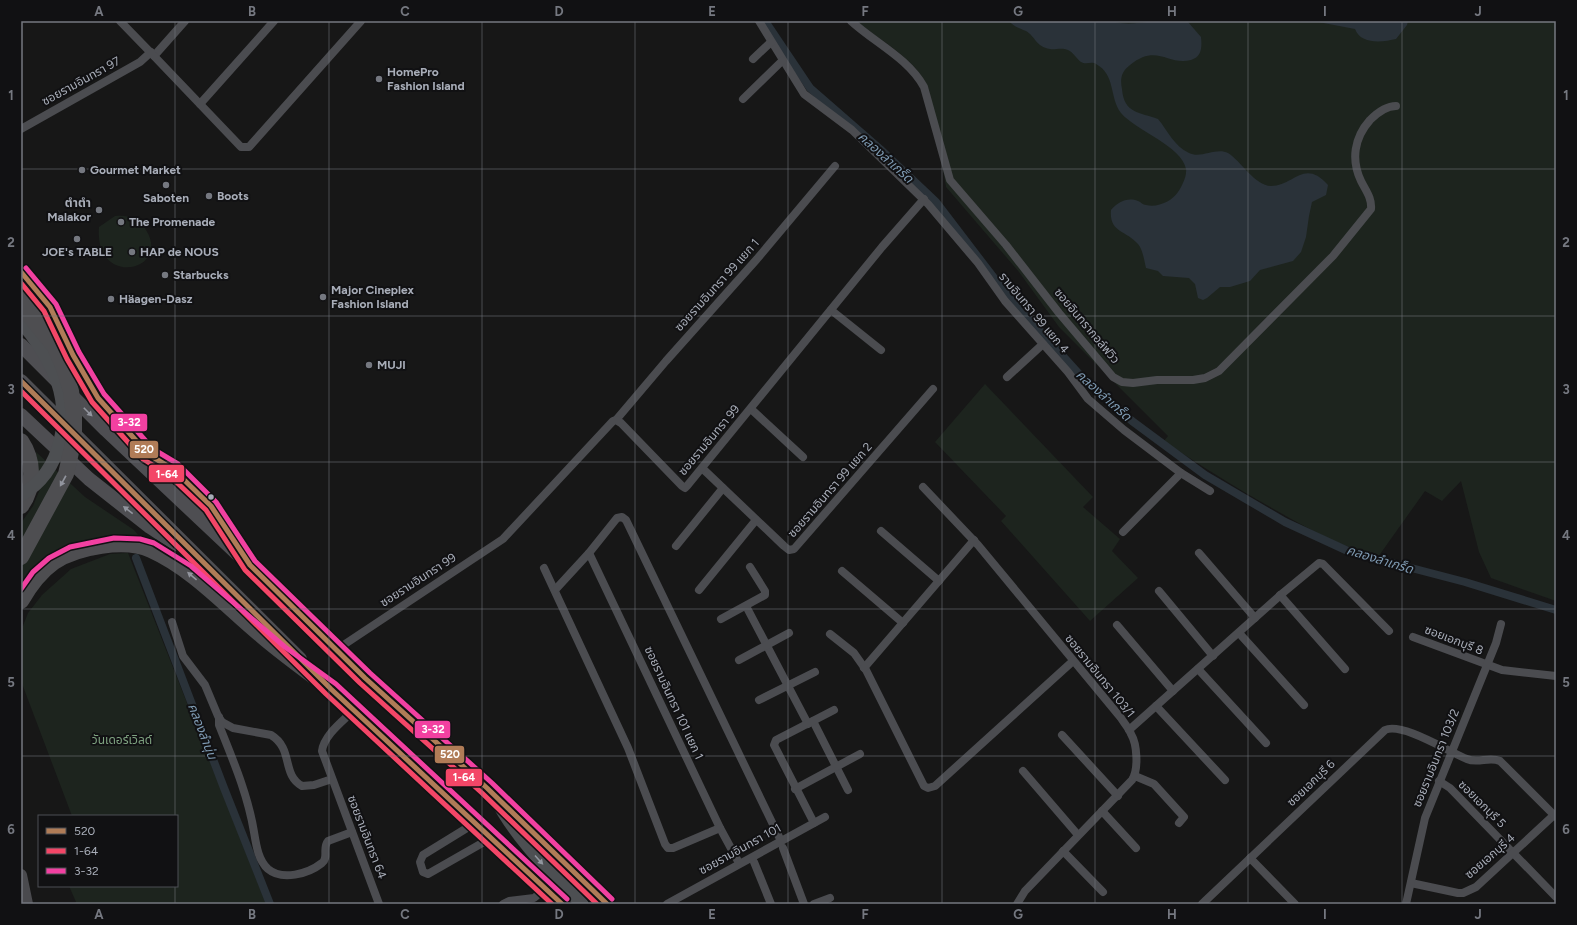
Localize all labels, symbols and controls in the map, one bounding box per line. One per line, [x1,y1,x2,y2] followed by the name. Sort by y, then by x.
[94,4,104,19] text: A
[248,4,256,19] text: B
[400,4,410,19] text: C
[554,4,564,19] text: D
[708,4,716,19] text: E
[861,4,869,19] text: F
[1013,4,1023,19] text: G
[1167,4,1177,19] text: H
[1323,4,1327,19] text: I
[1474,4,1482,19] text: J
[39,53,123,108] street label: ซอยรามอินทรา 97
[387,65,465,93] place label: HomePro Fashion Island
[374,74,384,84] marker: HomePro Fashion Island
[8,88,14,103] text: 1
[1563,88,1569,103] text: 1
[855,129,917,187] water label: คลองลำเกร็ด
[90,163,181,177] place label: Gourmet Market
[77,165,87,175] marker: Gourmet Market
[161,180,171,190] marker: Saboten
[217,189,249,203] place label: Boots
[143,191,189,205] place label: Saboten
[204,191,214,201] marker: Boots
[47,196,91,224] place label: ตำตำ Malakor
[94,205,104,215] marker: ตำตำ Malakor
[129,215,216,229] place label: The Promenade
[116,217,126,227] marker: The Promenade
[72,234,82,244] marker: JOE's TABLE
[7,235,15,250] text: 2
[1562,235,1570,250] text: 2
[672,236,762,334] street label: ซอยรามอินทรา 99 แยก 1
[42,245,112,259] place label: JOE's TABLE
[140,245,219,259] place label: HAP de NOUS
[127,247,137,257] marker: HAP de NOUS
[173,268,229,282] place label: Starbucks
[160,270,170,280] marker: Starbucks
[996,270,1072,357] street label: รามอินทรา 99 แยก 4
[331,283,414,311] place label: Major Cineplex Fashion Island
[1051,286,1123,367] street label: ซอยอินทรากอล์ฟวิว
[119,292,193,306] place label: Häagen-Dasz
[318,292,328,302] marker: Major Cineplex Fashion Island
[106,294,116,304] marker: Häagen-Dasz
[377,358,406,372] place label: MUJI
[364,360,374,370] marker: MUJI
[1073,367,1135,425] water label: คลองลำเกร็ด
[7,382,15,397] text: 3
[1562,382,1570,397] text: 3
[675,402,743,478] street label: ซอยรามอินทรา 99
[83,407,93,417] one-way arrow
[110,413,148,432] line badge: 3-32
[117,416,141,429] text: 3-32
[129,440,159,459] line badge: 520
[785,440,875,540] street label: ซอยรามอินทรา 99 แยก 2
[134,443,154,456] text: 520
[148,464,185,483] line badge: 1-64
[156,468,178,481] text: 1-64
[59,475,66,487] one-way arrow
[206,492,216,502] unlabelled marker
[123,506,134,514] one-way arrow
[7,528,15,543] text: 4
[1562,528,1570,543] text: 4
[1345,542,1416,577] water label: คลองลำเกร็ด
[377,550,459,610] street label: ซอยรามอินทรา 99
[186,572,197,581] one-way arrow
[1423,622,1485,658] street label: ซอยเอกบุรี 8
[1062,632,1138,720] street label: ซอยรามอินทรา 103/1
[642,644,706,762] street label: ซอยรามอินทรา 101 แยก 1
[7,675,15,690] text: 5
[1562,675,1570,690] text: 5
[184,701,220,762] water label: คลองลำนุ่น
[1410,707,1462,809] street label: ซอยรามอินทรา 103/2
[414,720,451,739] line badge: 3-32
[421,723,445,736] text: 3-32
[92,733,152,747] park label: วันเดอร์เวิลด์
[434,745,465,764] line badge: 520
[440,748,460,761] text: 520
[1284,757,1338,809] street label: ซอยเอกบุรี 6
[445,768,483,787] line badge: 1-64
[453,771,475,784] text: 1-64
[1455,777,1509,831] street label: ซอยเอกบุรี 5
[345,793,390,881] street label: ซอยรามอินทรา 64
[38,815,178,887] legend
[697,821,783,877] street label: ซอยรามอินทรา 101
[7,822,15,837] text: 6
[1562,822,1570,837] text: 6
[74,824,96,838] text: 520
[1462,830,1518,882] street label: ซอยเอกบุรี 4
[74,844,99,858] text: 1-64
[535,855,544,865] one-way arrow
[74,864,99,878] text: 3-32
[94,907,104,922] text: A
[248,907,256,922] text: B
[400,907,410,922] text: C
[554,907,564,922] text: D
[708,907,716,922] text: E
[861,907,869,922] text: F
[1013,907,1023,922] text: G
[1167,907,1177,922] text: H
[1323,907,1327,922] text: I
[1474,907,1482,922] text: J

